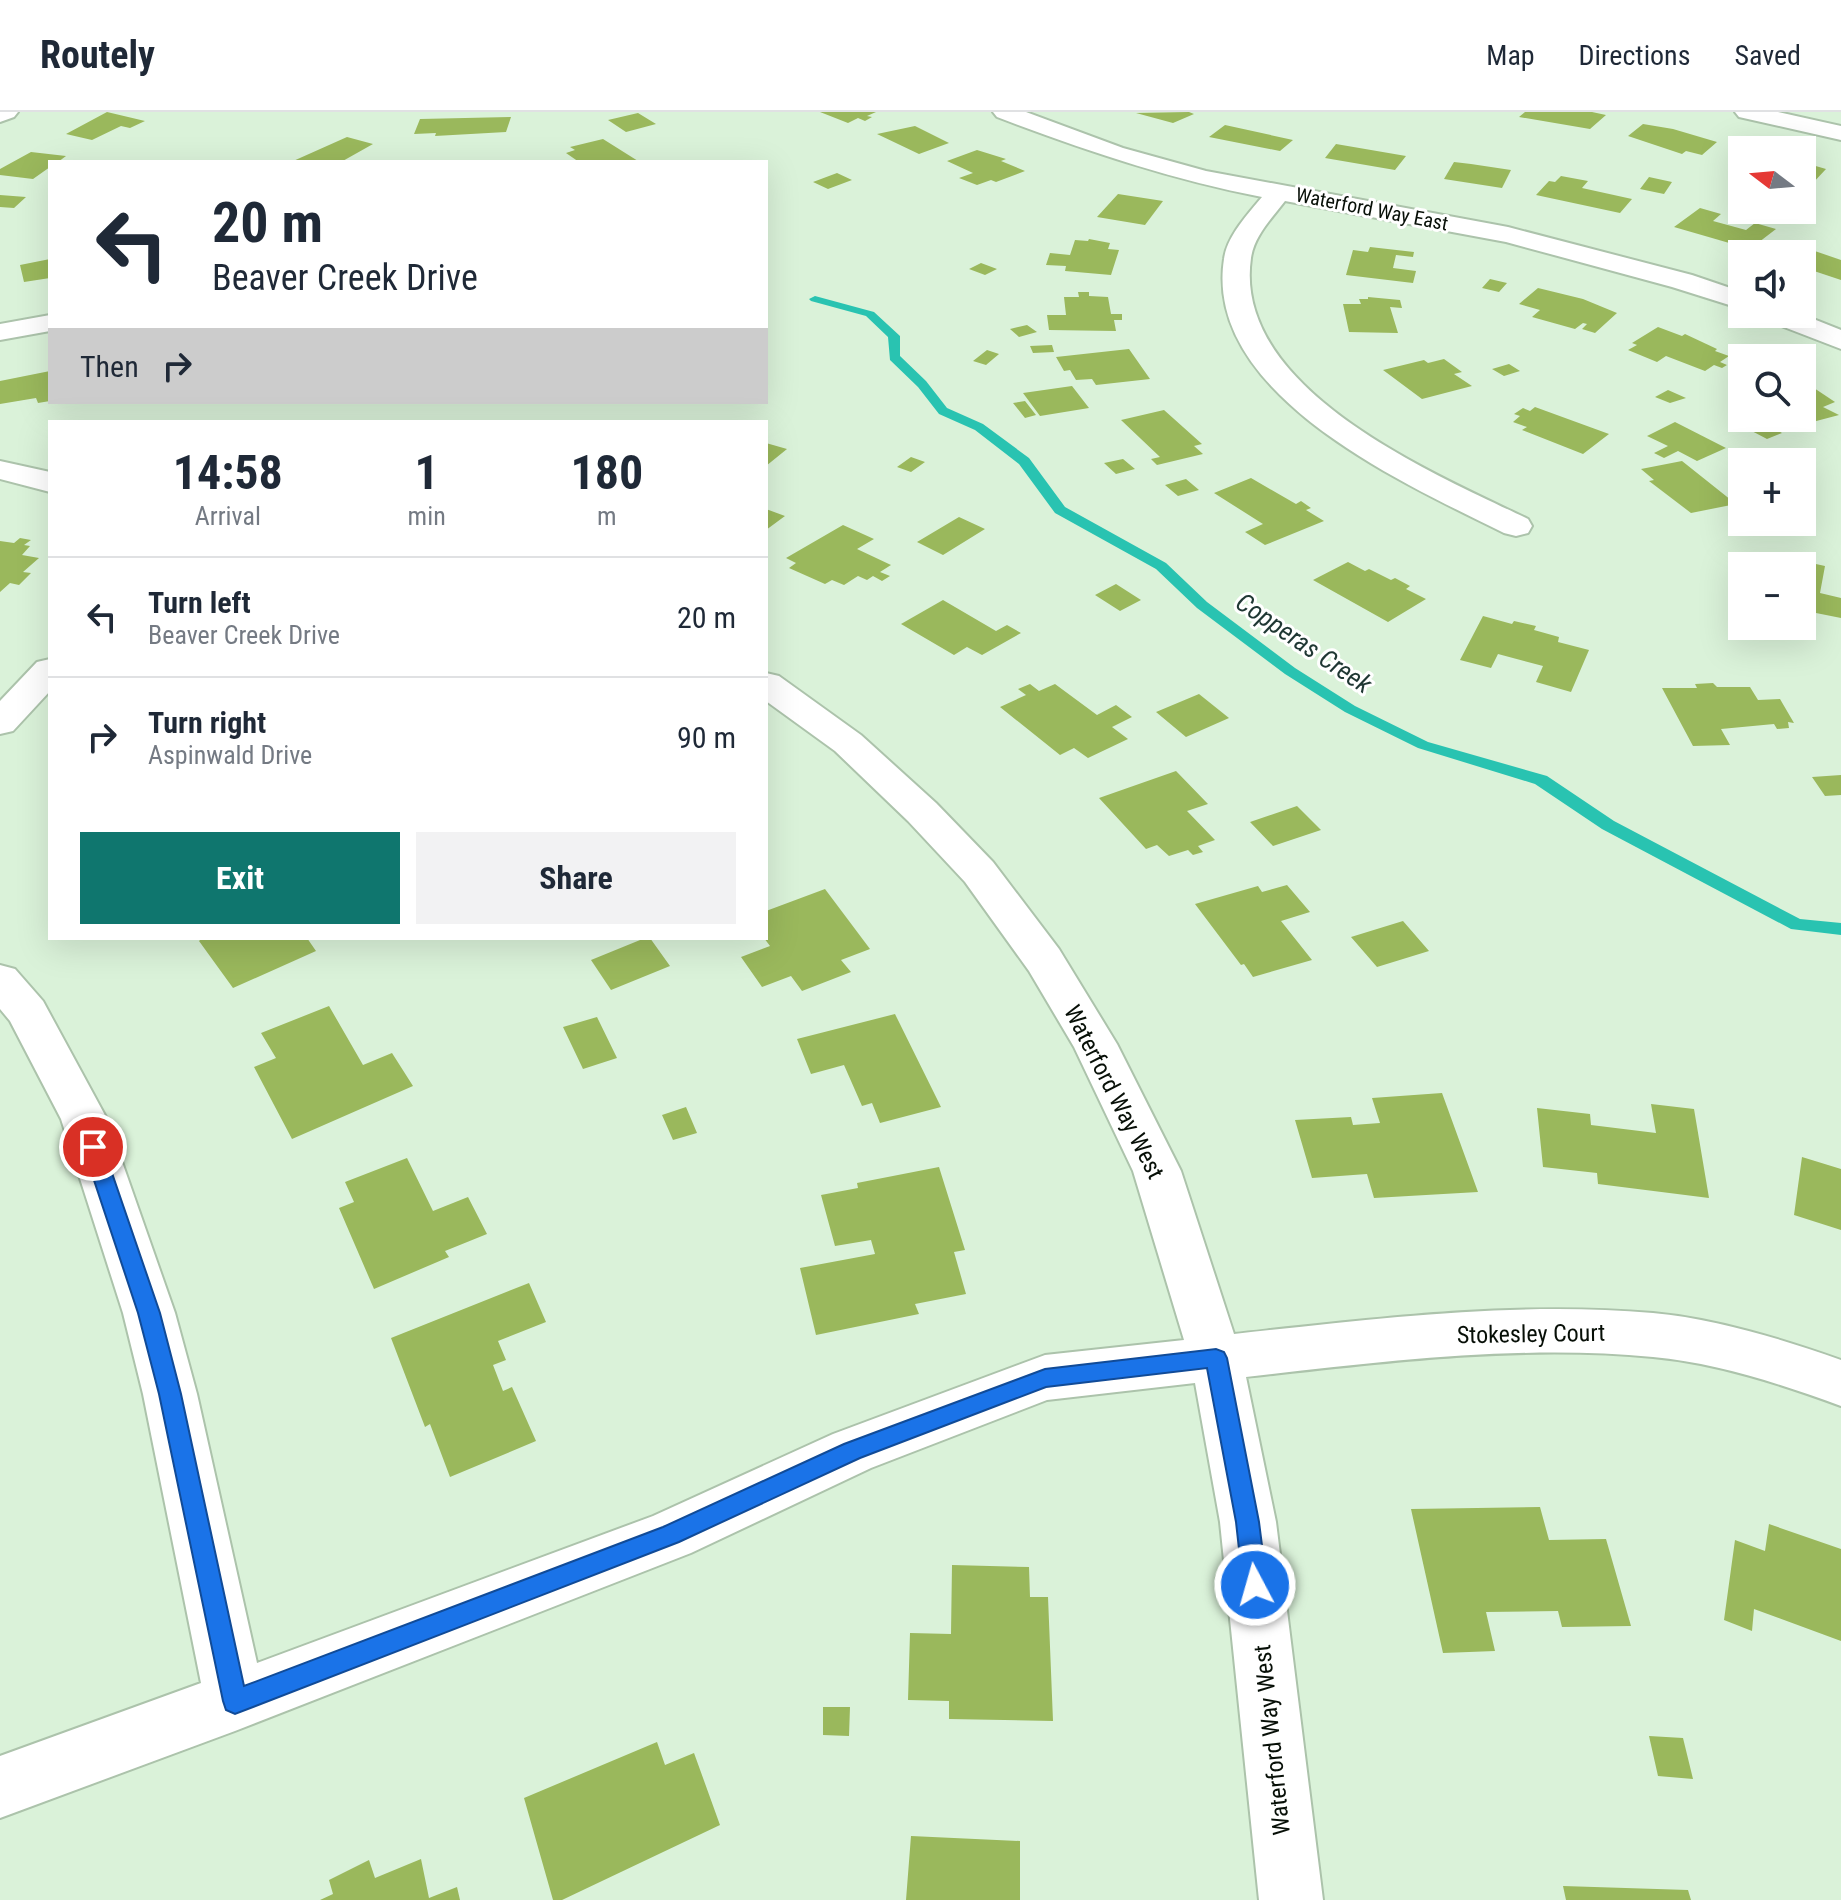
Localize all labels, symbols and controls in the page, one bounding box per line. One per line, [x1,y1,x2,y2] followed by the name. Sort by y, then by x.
[40,33,155,77] text: Routely
[1486,39,1535,72] text: Map
[1579,39,1690,72] text: Directions
[1734,39,1801,72] text: Saved
[1728,136,1816,224] north arrow
[1728,136,1816,640] map controls
[1294,182,1450,236] street label: Waterford Way East
[212,190,323,256] text: 20 m
[80,192,184,296] icon: left
[1728,240,1816,328] button: sound
[212,257,478,299] text: Beaver Creek Drive
[155,344,199,388] icon: right
[1728,344,1816,432] button: search
[80,349,139,384] text: Then
[173,444,283,501] text: 14:58
[415,444,439,501] text: 1
[570,444,643,501] text: 180
[1728,448,1816,536] button: +
[195,501,261,531] text: Arrival
[408,501,446,531] text: min
[597,501,617,531] text: m
[1728,552,1816,640] button: −
[148,585,251,620] text: Turn left
[1231,587,1378,700] water label: Copperas Creek
[80,595,124,639] icon: left
[677,600,736,635] text: 20 m
[148,620,340,650] text: Beaver Creek Drive
[148,705,266,740] text: Turn right
[80,715,124,759] icon: right
[677,720,736,755] text: 90 m
[148,740,312,770] text: Aspinwald Drive
[80,832,400,924] button: Exit
[416,832,736,924] button: Share
[1058,1000,1170,1184] street label: Waterford Way West
[59,1113,127,1181] pin
[71,1125,115,1169] icon: arrive
[1457,1319,1605,1349] street label: Stokesley Court
[1213,1543,1297,1627] position arrow
[1248,1643,1296,1837] street label: Waterford Way West

